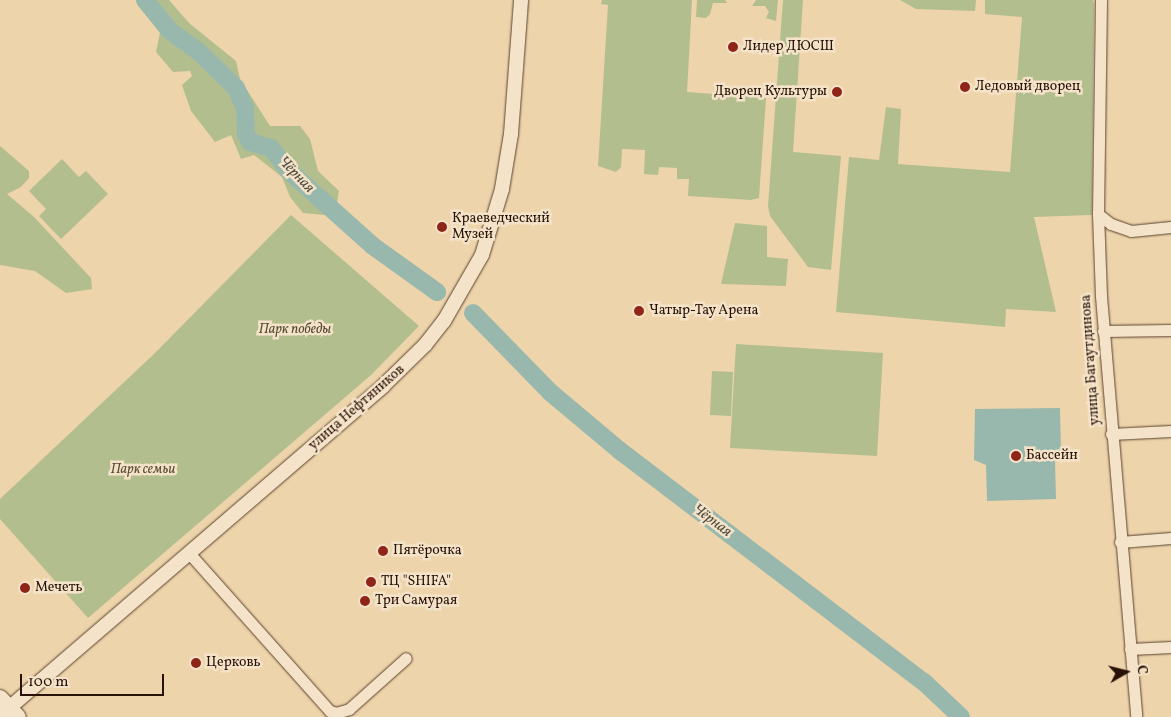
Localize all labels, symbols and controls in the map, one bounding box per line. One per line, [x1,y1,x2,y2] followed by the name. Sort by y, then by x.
[743,39,834,55] place label: Лидер ДЮСШ
[727,41,739,53] marker: Лидер ДЮСШ
[975,79,1081,95] place label: Ледовый дворец
[959,81,971,93] marker: Ледовый дворец
[714,84,827,100] place label: Дворец Культуры
[831,86,843,98] marker: Дворец Культуры
[274,153,318,197] water label: Чёрная
[452,211,550,243] place label: Краеведческий Музей
[436,221,448,233] marker: Краеведческий Музей
[1078,294,1104,426] street label: улица Багаутдинова
[649,303,759,319] place label: Чатыр-Тау Арена
[633,305,645,317] marker: Чатыр-Тау Арена
[259,322,331,338] park label: Парк победы
[306,362,408,454] street label: улица Нефтяников
[1026,448,1078,464] place label: Бассейн
[1010,450,1022,462] marker: Бассейн
[111,462,175,478] park label: Парк семьи
[689,501,735,541] water label: Чёрная
[393,543,462,559] place label: Пятёрочка
[377,545,389,557] marker: Пятёрочка
[381,574,451,590] place label: ТЦ "SHIFA"
[365,576,377,588] marker: ТЦ "SHIFA"
[35,580,83,596] place label: Мечеть
[19,582,31,594] marker: Мечеть
[375,593,457,609] place label: Три Самурая
[359,595,371,607] marker: Три Самурая
[1101,647,1151,697] north arrow
[206,655,261,671] place label: Церковь
[190,657,202,669] marker: Церковь
[22,664,166,696] scale bar
[1131,664,1151,676] text: С
[28,672,68,693] text: 100 m

